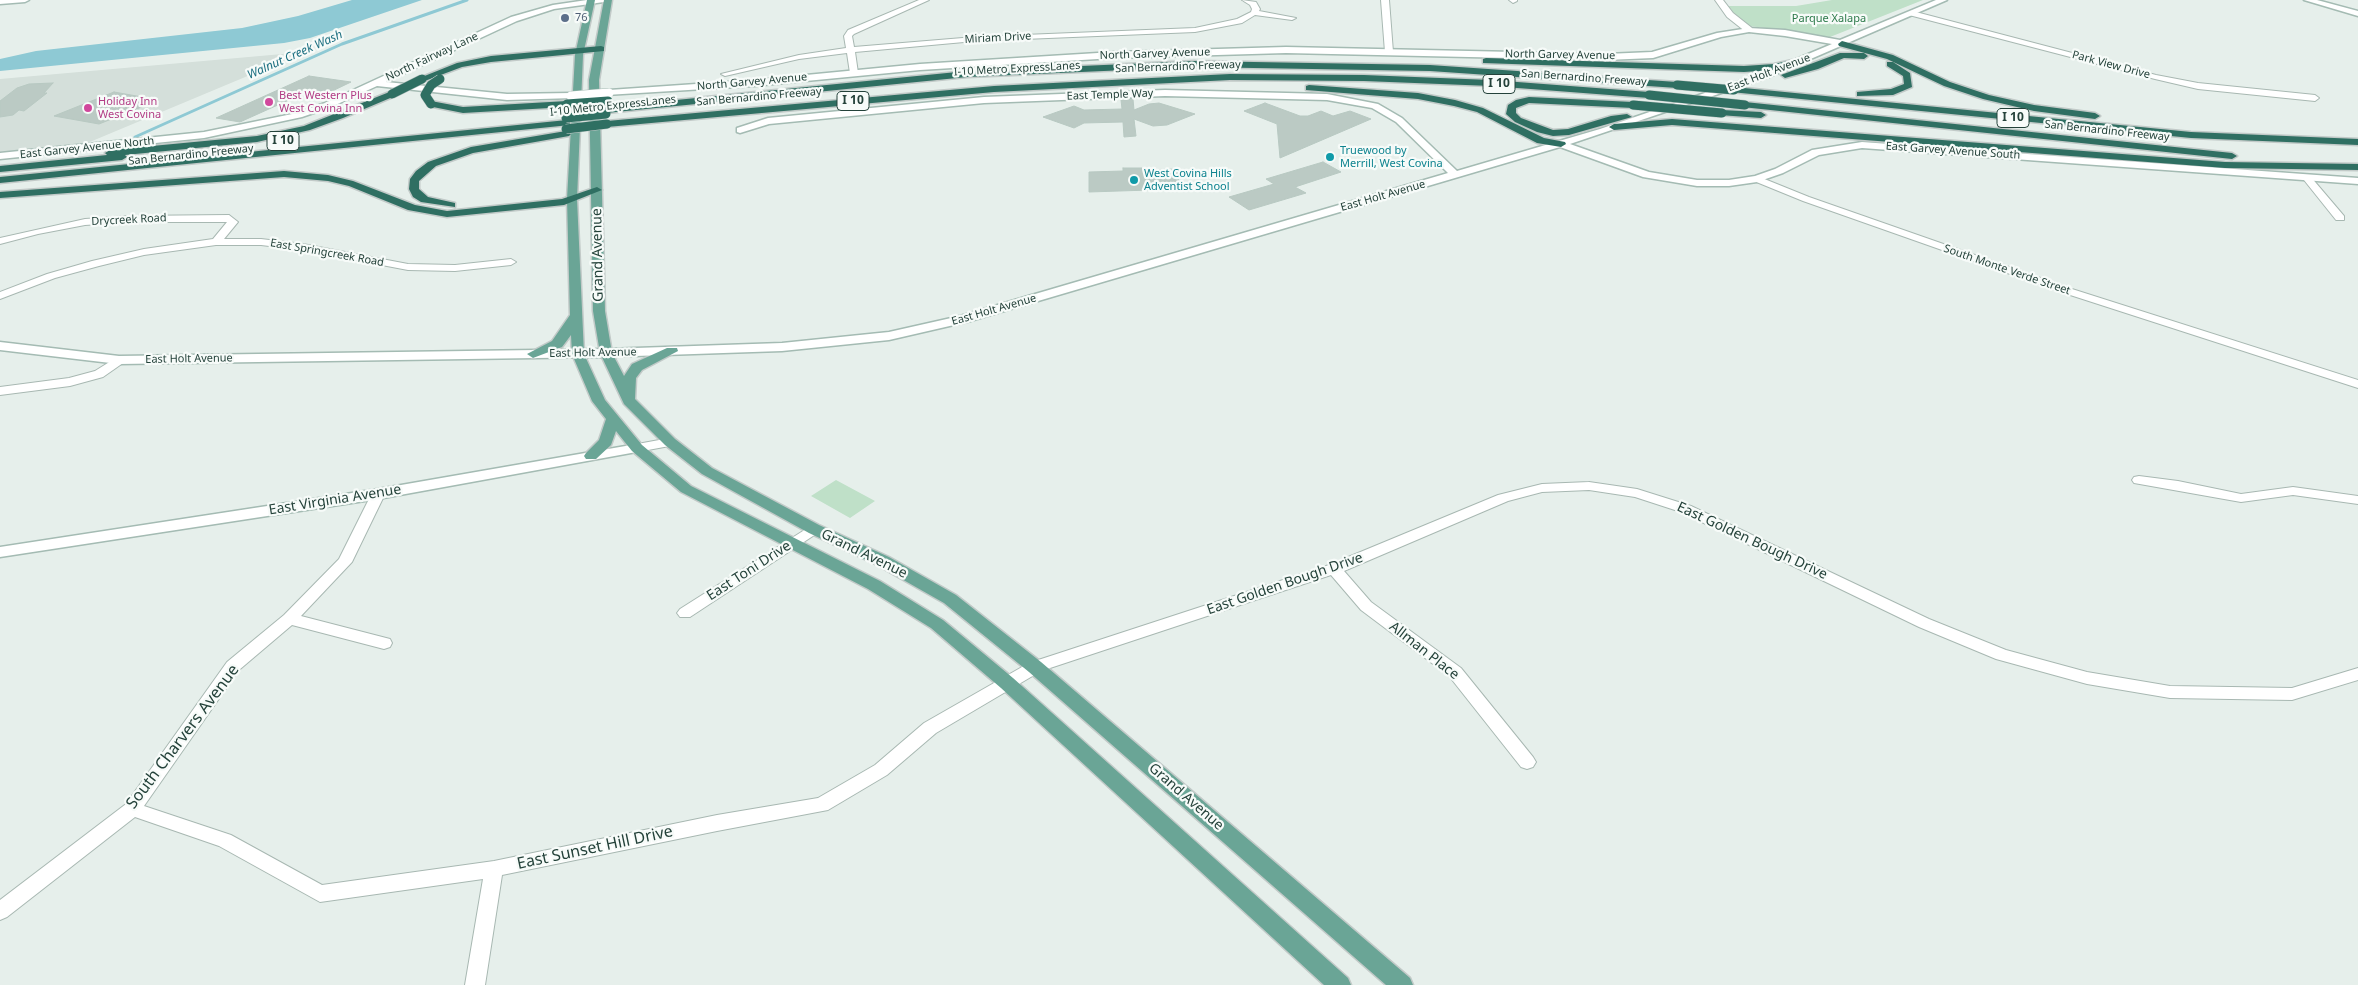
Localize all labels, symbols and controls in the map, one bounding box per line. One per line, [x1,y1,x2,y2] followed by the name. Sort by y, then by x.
[575,11,588,25] place label: 76
[559,12,571,24] marker: 76
[1792,12,1866,26] park label: Parque Xalapa
[245,28,345,82] water label: Walnut Creek Wash
[384,30,480,84] street label: North Fairway Lane
[964,30,1032,46] street label: Miriam Drive
[1100,45,1210,63] street label: North Garvey Avenue
[1505,47,1615,63] street label: North Garvey Avenue
[2071,48,2151,82] street label: Park View Drive
[1726,51,1812,95] street label: East Holt Avenue
[1115,58,1241,76] street label: San Bernardino Freeway
[953,59,1081,79] street label: I-10 Metro ExpressLanes
[1521,67,1647,89] street label: San Bernardino Freeway
[696,71,808,93] street label: North Garvey Avenue
[1483,74,1515,94] road number: I 10
[696,85,822,109] street label: San Bernardino Freeway
[1066,87,1154,103] street label: East Temple Way
[279,89,372,115] place label: Best Western Plus West Covina Inn
[837,92,869,110] road number: I 10
[549,93,677,119] street label: I-10 Metro ExpressLanes
[98,95,161,121] place label: Holiday Inn West Covina
[263,96,275,108] marker: Best Western Plus West Covina Inn
[82,102,94,114] marker: Holiday Inn West Covina
[1997,109,2029,128] road number: I 10
[2044,118,2170,144] street label: San Bernardino Freeway
[267,132,299,150] road number: I 10
[19,134,155,162] street label: East Garvey Avenue North
[1885,140,2021,162] street label: East Garvey Avenue South
[128,142,254,168] street label: San Bernardino Freeway
[1340,144,1443,170] place label: Truewood by Merrill, West Covina
[1324,151,1336,163] marker: Truewood by Merrill, West Covina
[1144,167,1232,193] place label: West Covina Hills Adventist School
[1128,174,1140,186] marker: West Covina Hills Adventist School
[1339,178,1427,214] street label: East Holt Avenue
[589,208,607,302] street label: Grand Avenue
[91,211,167,229] street label: Drycreek Road
[269,236,385,270] street label: East Springcreek Road
[1942,242,2072,298] street label: South Monte Verde Street
[950,292,1038,328] street label: East Holt Avenue
[549,346,637,360] street label: East Holt Avenue
[145,352,233,366] street label: East Holt Avenue
[268,481,402,519] street label: East Virginia Avenue
[1674,499,1830,583] street label: East Golden Bough Drive
[818,526,910,582] street label: Grand Avenue
[704,538,794,604] street label: East Toni Drive
[1205,549,1365,619] street label: East Golden Bough Drive
[1386,619,1462,683] street label: Allman Place
[123,661,243,813] street label: South Charvers Avenue
[1145,760,1227,834] street label: Grand Avenue
[515,822,675,874] street label: East Sunset Hill Drive

